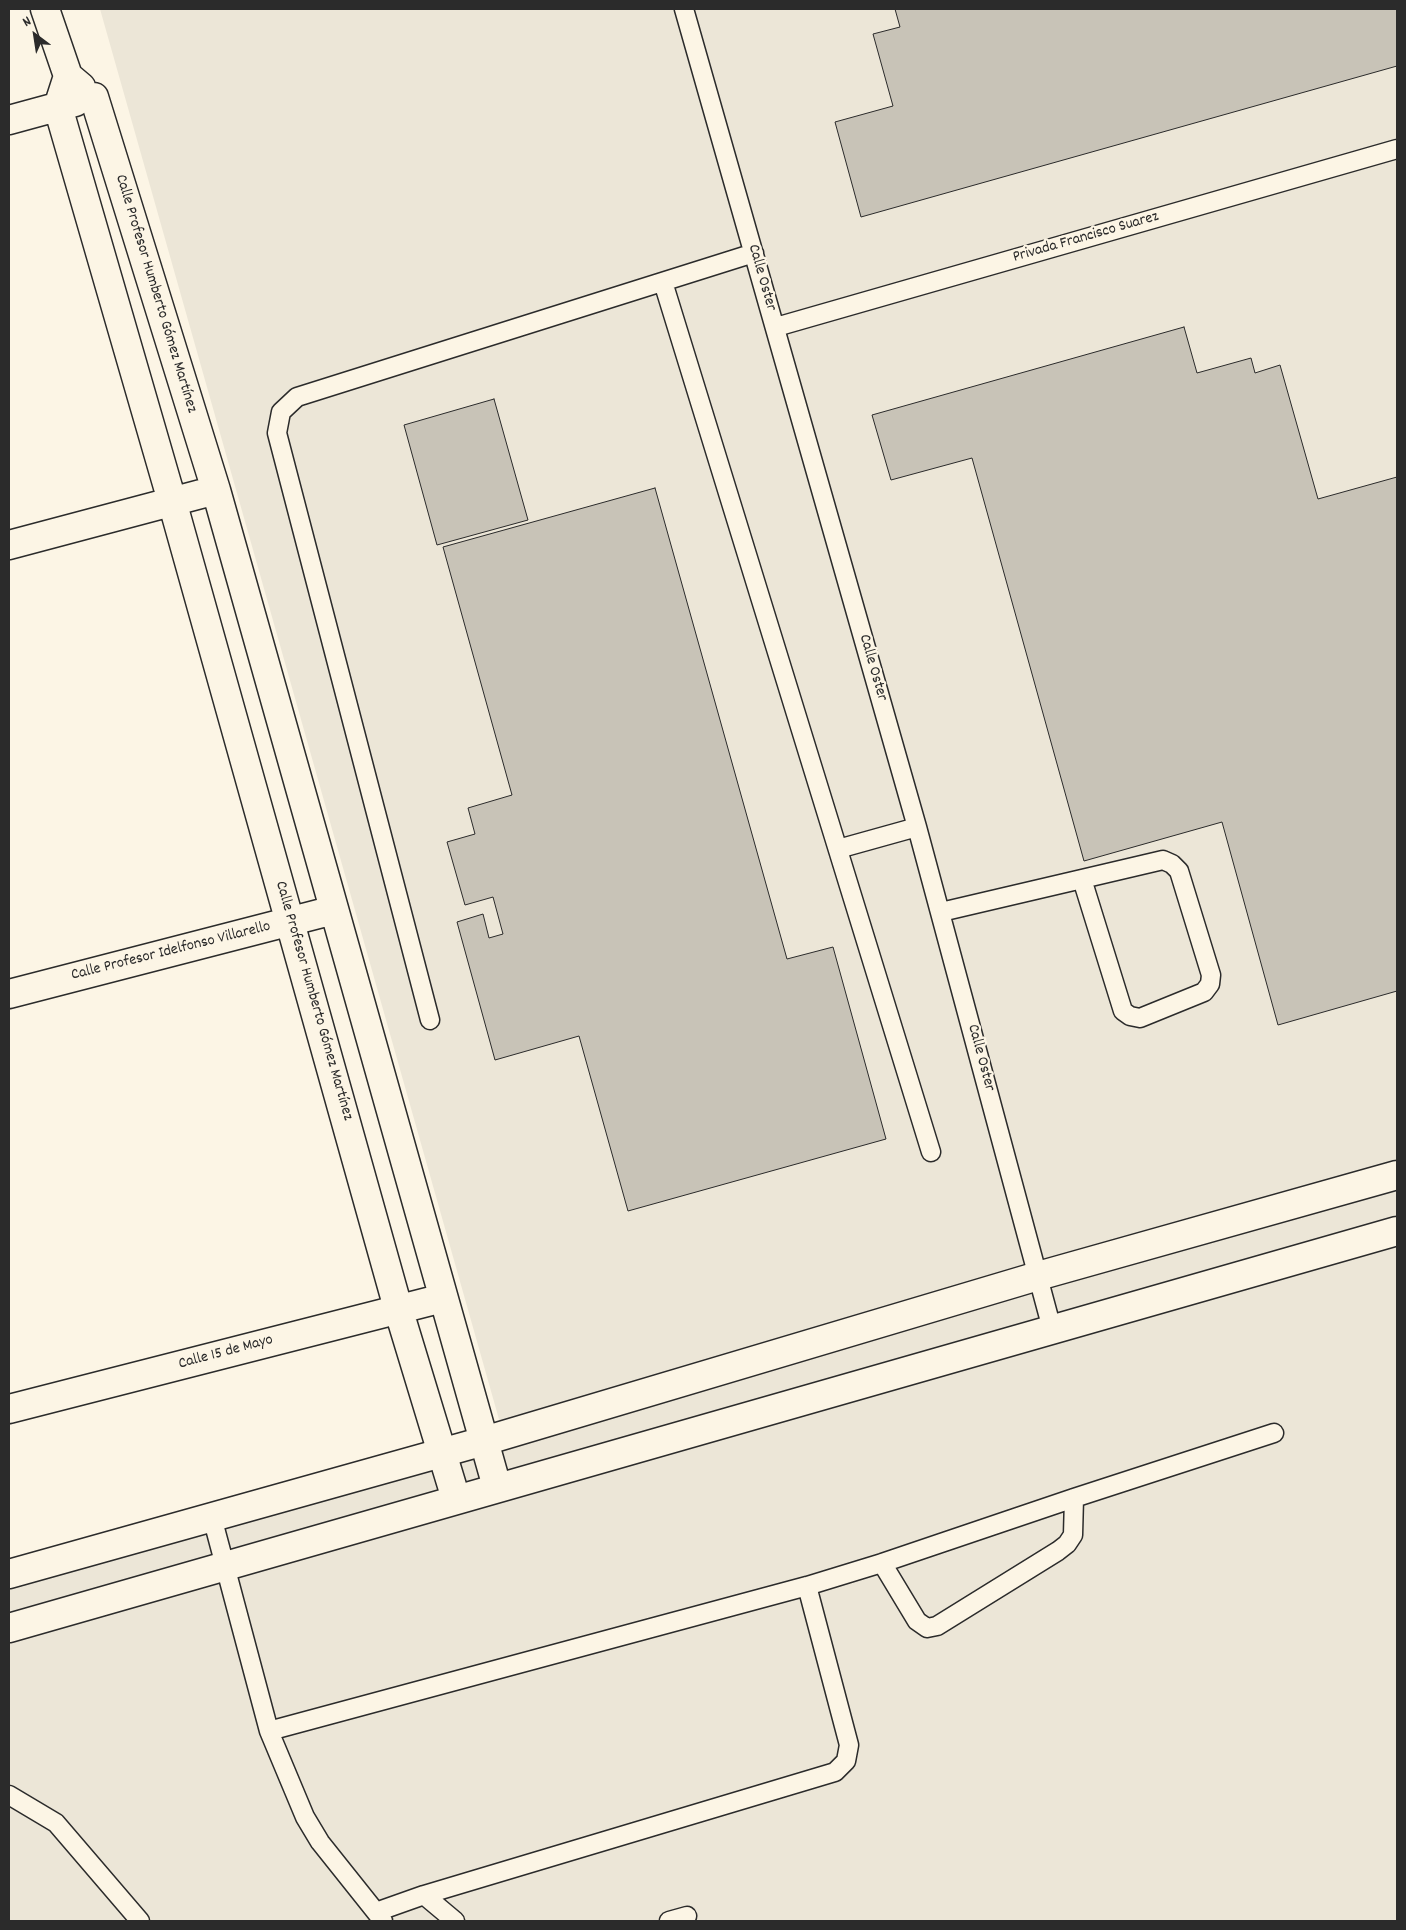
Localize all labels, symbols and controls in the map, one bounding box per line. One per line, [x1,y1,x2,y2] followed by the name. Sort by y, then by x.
[10,10,60,60] north arrow
[19,12,35,33] text: N
[110,173,200,415] street label: Calle Profesor Humberto Gómez Martínez
[1011,208,1161,268] street label: Privada Francisco Suarez
[742,242,780,314] street label: Calle Oster
[853,632,891,704] street label: Calle Oster
[270,879,356,1123] street label: Calle Profesor Humberto Gómez Martínez
[69,918,273,986] street label: Calle Profesor Idelfonso Villarello
[962,1022,998,1094] street label: Calle Oster
[177,1331,275,1375] street label: Calle 15 de Mayo

